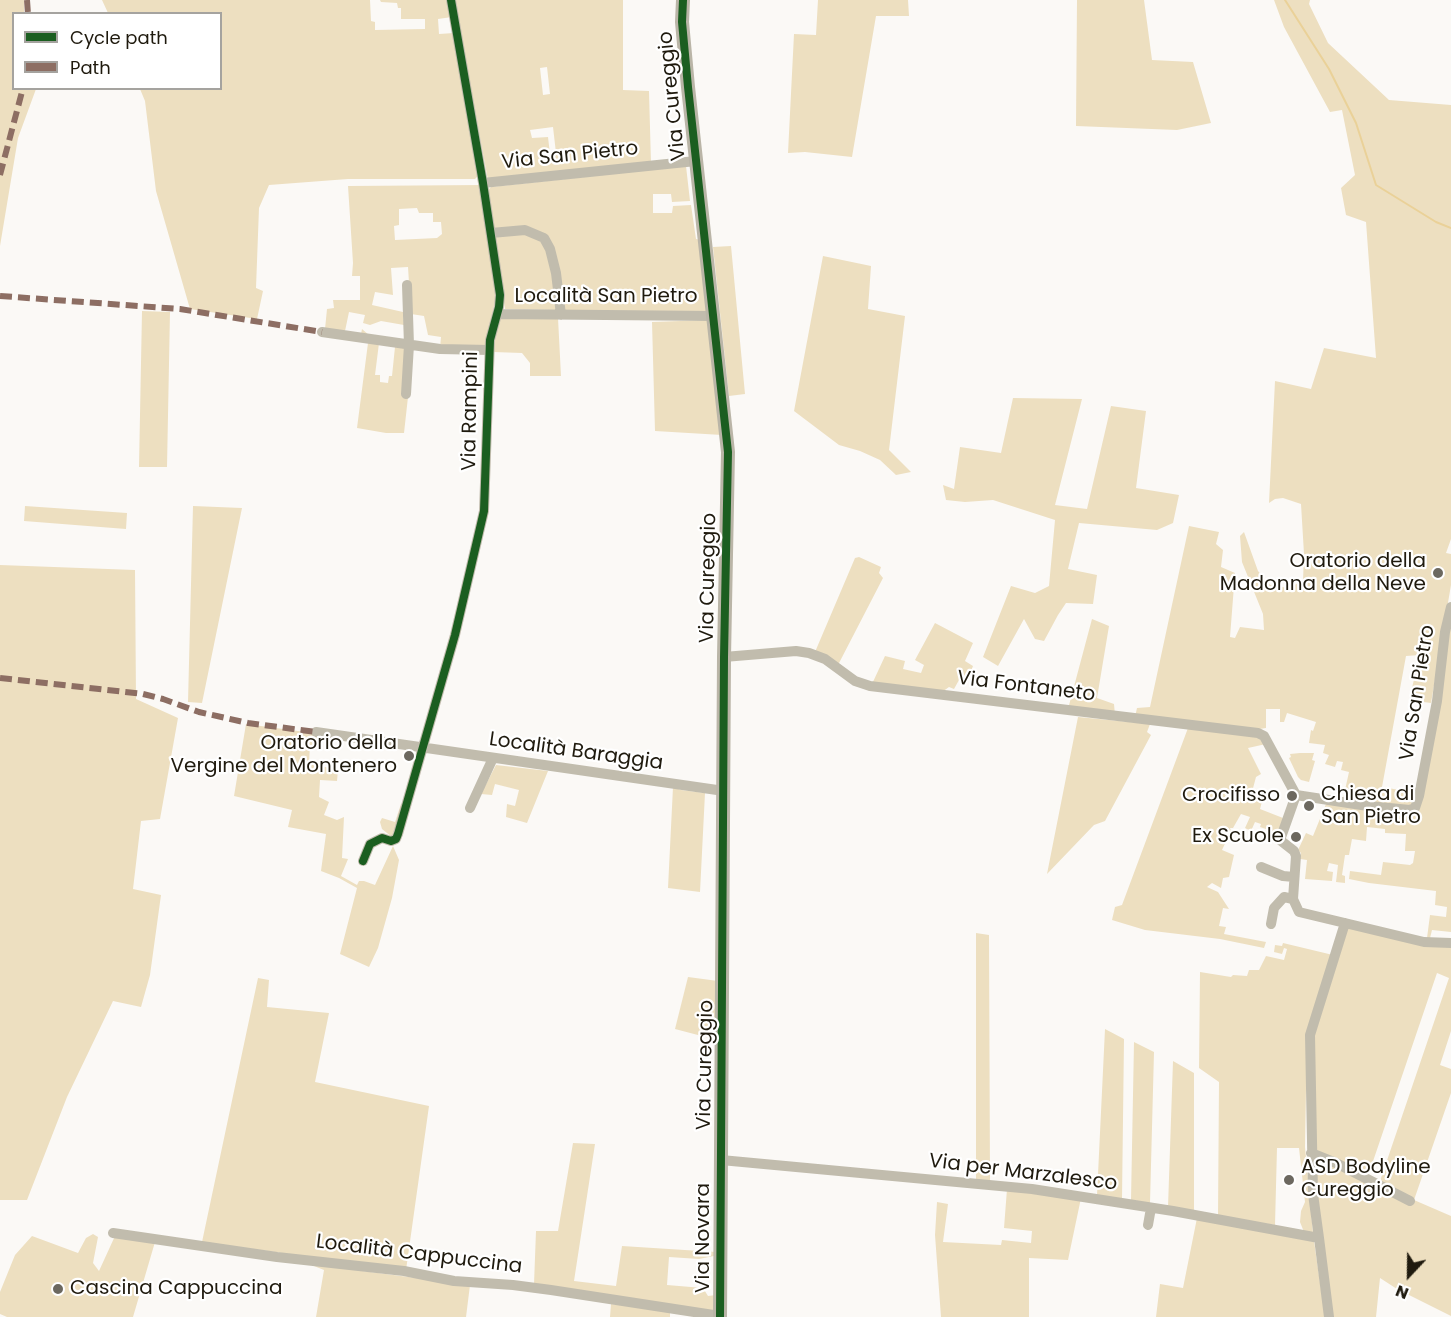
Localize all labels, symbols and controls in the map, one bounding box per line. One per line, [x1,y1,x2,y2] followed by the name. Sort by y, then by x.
[12,12,222,90] legend
[70,25,168,50] text: Cycle path
[654,30,692,162] street label: Via Cureggio
[70,55,111,80] text: Path
[501,137,639,175] street label: Via San Pietro
[515,285,697,309] street label: Località San Pietro
[458,351,484,471] street label: Via Rampini
[696,513,722,643] street label: Via Cureggio
[1220,550,1426,597] place label: Oratorio della Madonna della Neve
[1431,566,1445,580] marker: Oratorio della Madonna della Neve
[1395,623,1441,763] street label: Via San Pietro
[956,667,1096,707] street label: Via Fontaneto
[488,728,664,776] street label: Località Baraggia
[171,732,397,779] place label: Oratorio della Vergine del Montenero
[402,749,416,763] marker: Oratorio della Vergine del Montenero
[1321,783,1421,830] place label: Chiesa di San Pietro
[1182,784,1280,808] place label: Crocifisso
[1285,789,1299,803] marker: Crocifisso
[1302,799,1316,813] marker: Chiesa di San Pietro
[1192,825,1284,849] place label: Ex Scuole
[1289,830,1303,844] marker: Ex Scuole
[693,1000,719,1130] street label: Via Cureggio
[927,1150,1119,1196] street label: Via per Marzalesco
[1301,1156,1431,1203] place label: ASD Bodyline Cureggio
[1282,1173,1296,1187] marker: ASD Bodyline Cureggio
[692,1183,716,1293] street label: Via Novara
[315,1230,523,1280] street label: Località Cappuccina
[1379,1245,1439,1305] north arrow
[70,1277,282,1301] place label: Cascina Cappuccina
[1392,1279,1412,1305] text: N
[51,1282,65,1296] marker: Cascina Cappuccina

